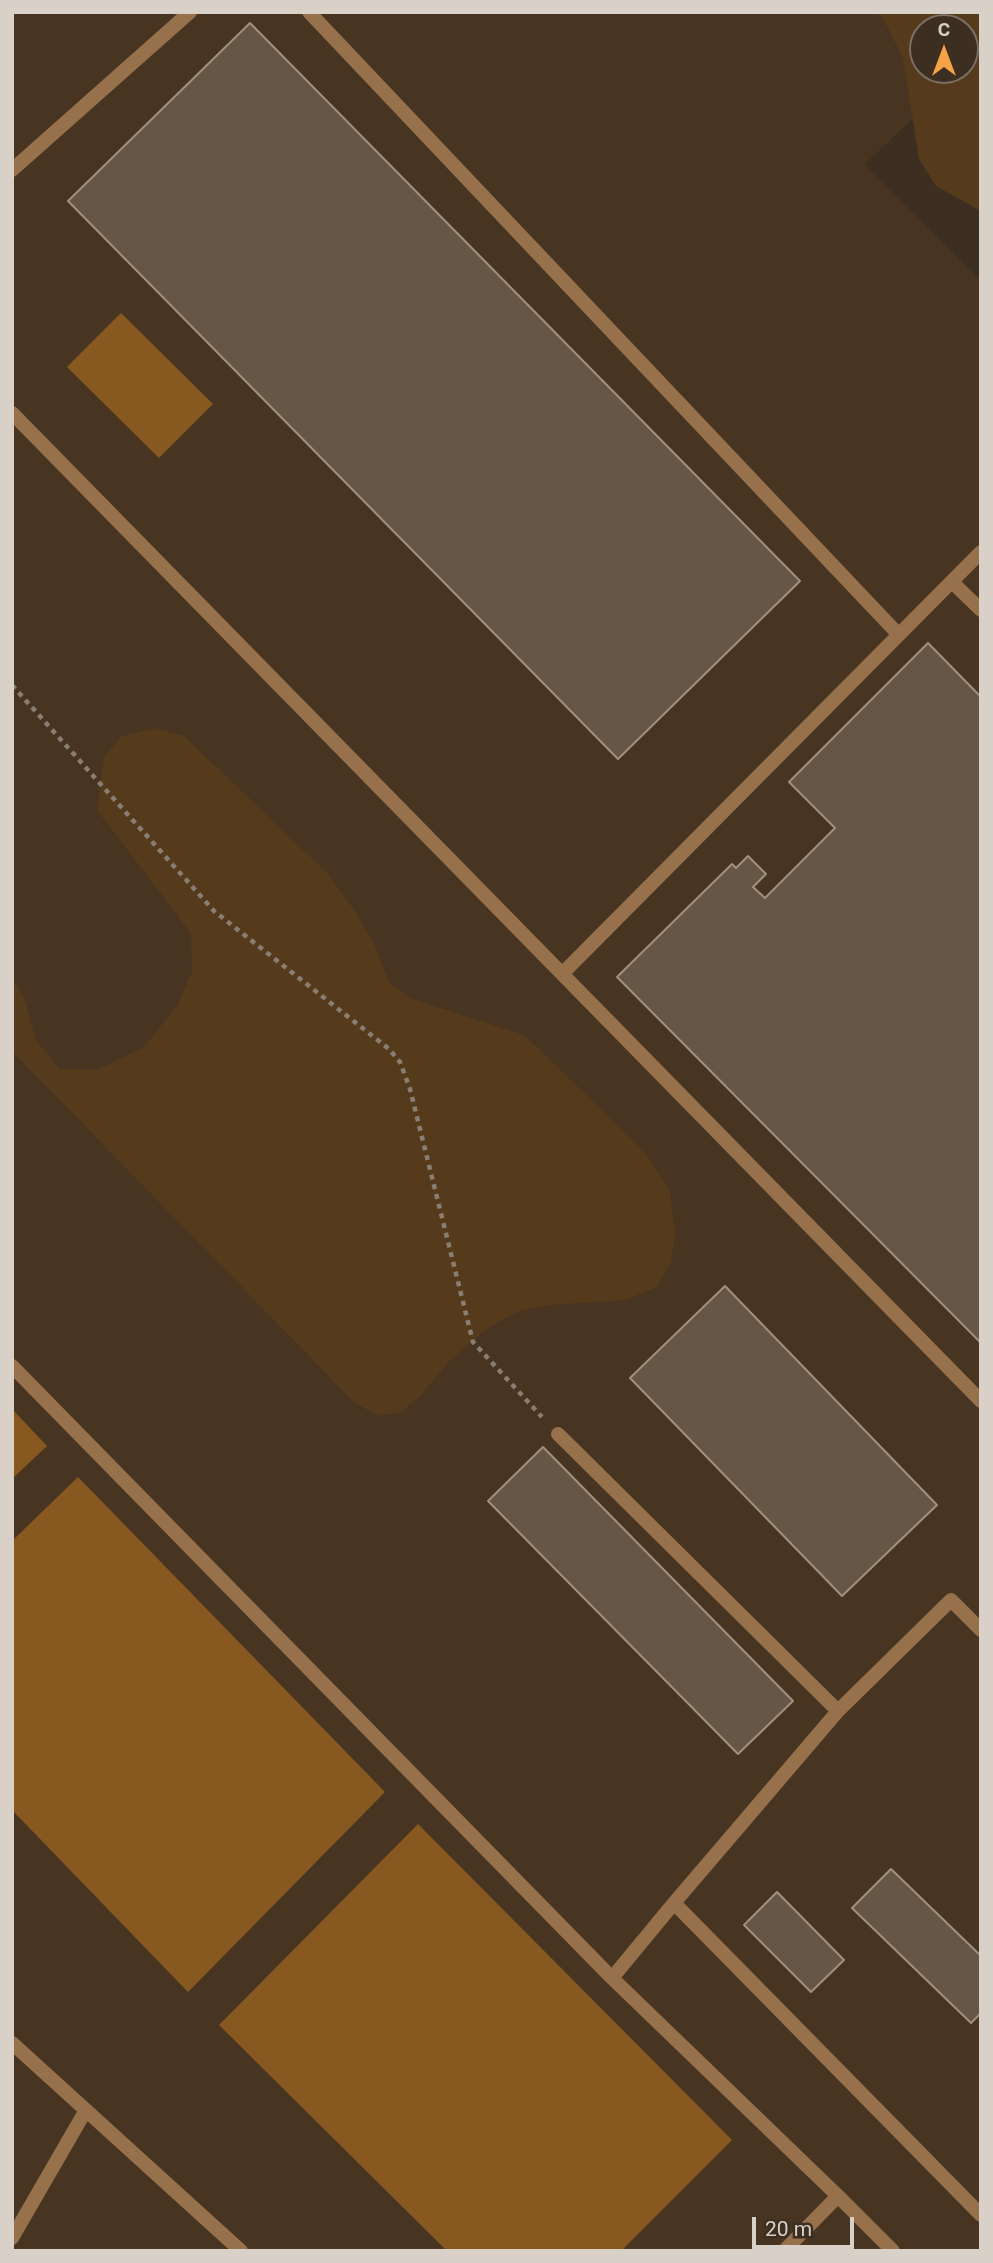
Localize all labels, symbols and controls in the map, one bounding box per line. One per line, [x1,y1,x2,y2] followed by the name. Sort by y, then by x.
[909,14,979,84] north arrow
[938,18,950,41] text: С
[755,2204,856,2248] scale bar
[765,2217,812,2241] text: 20 m

